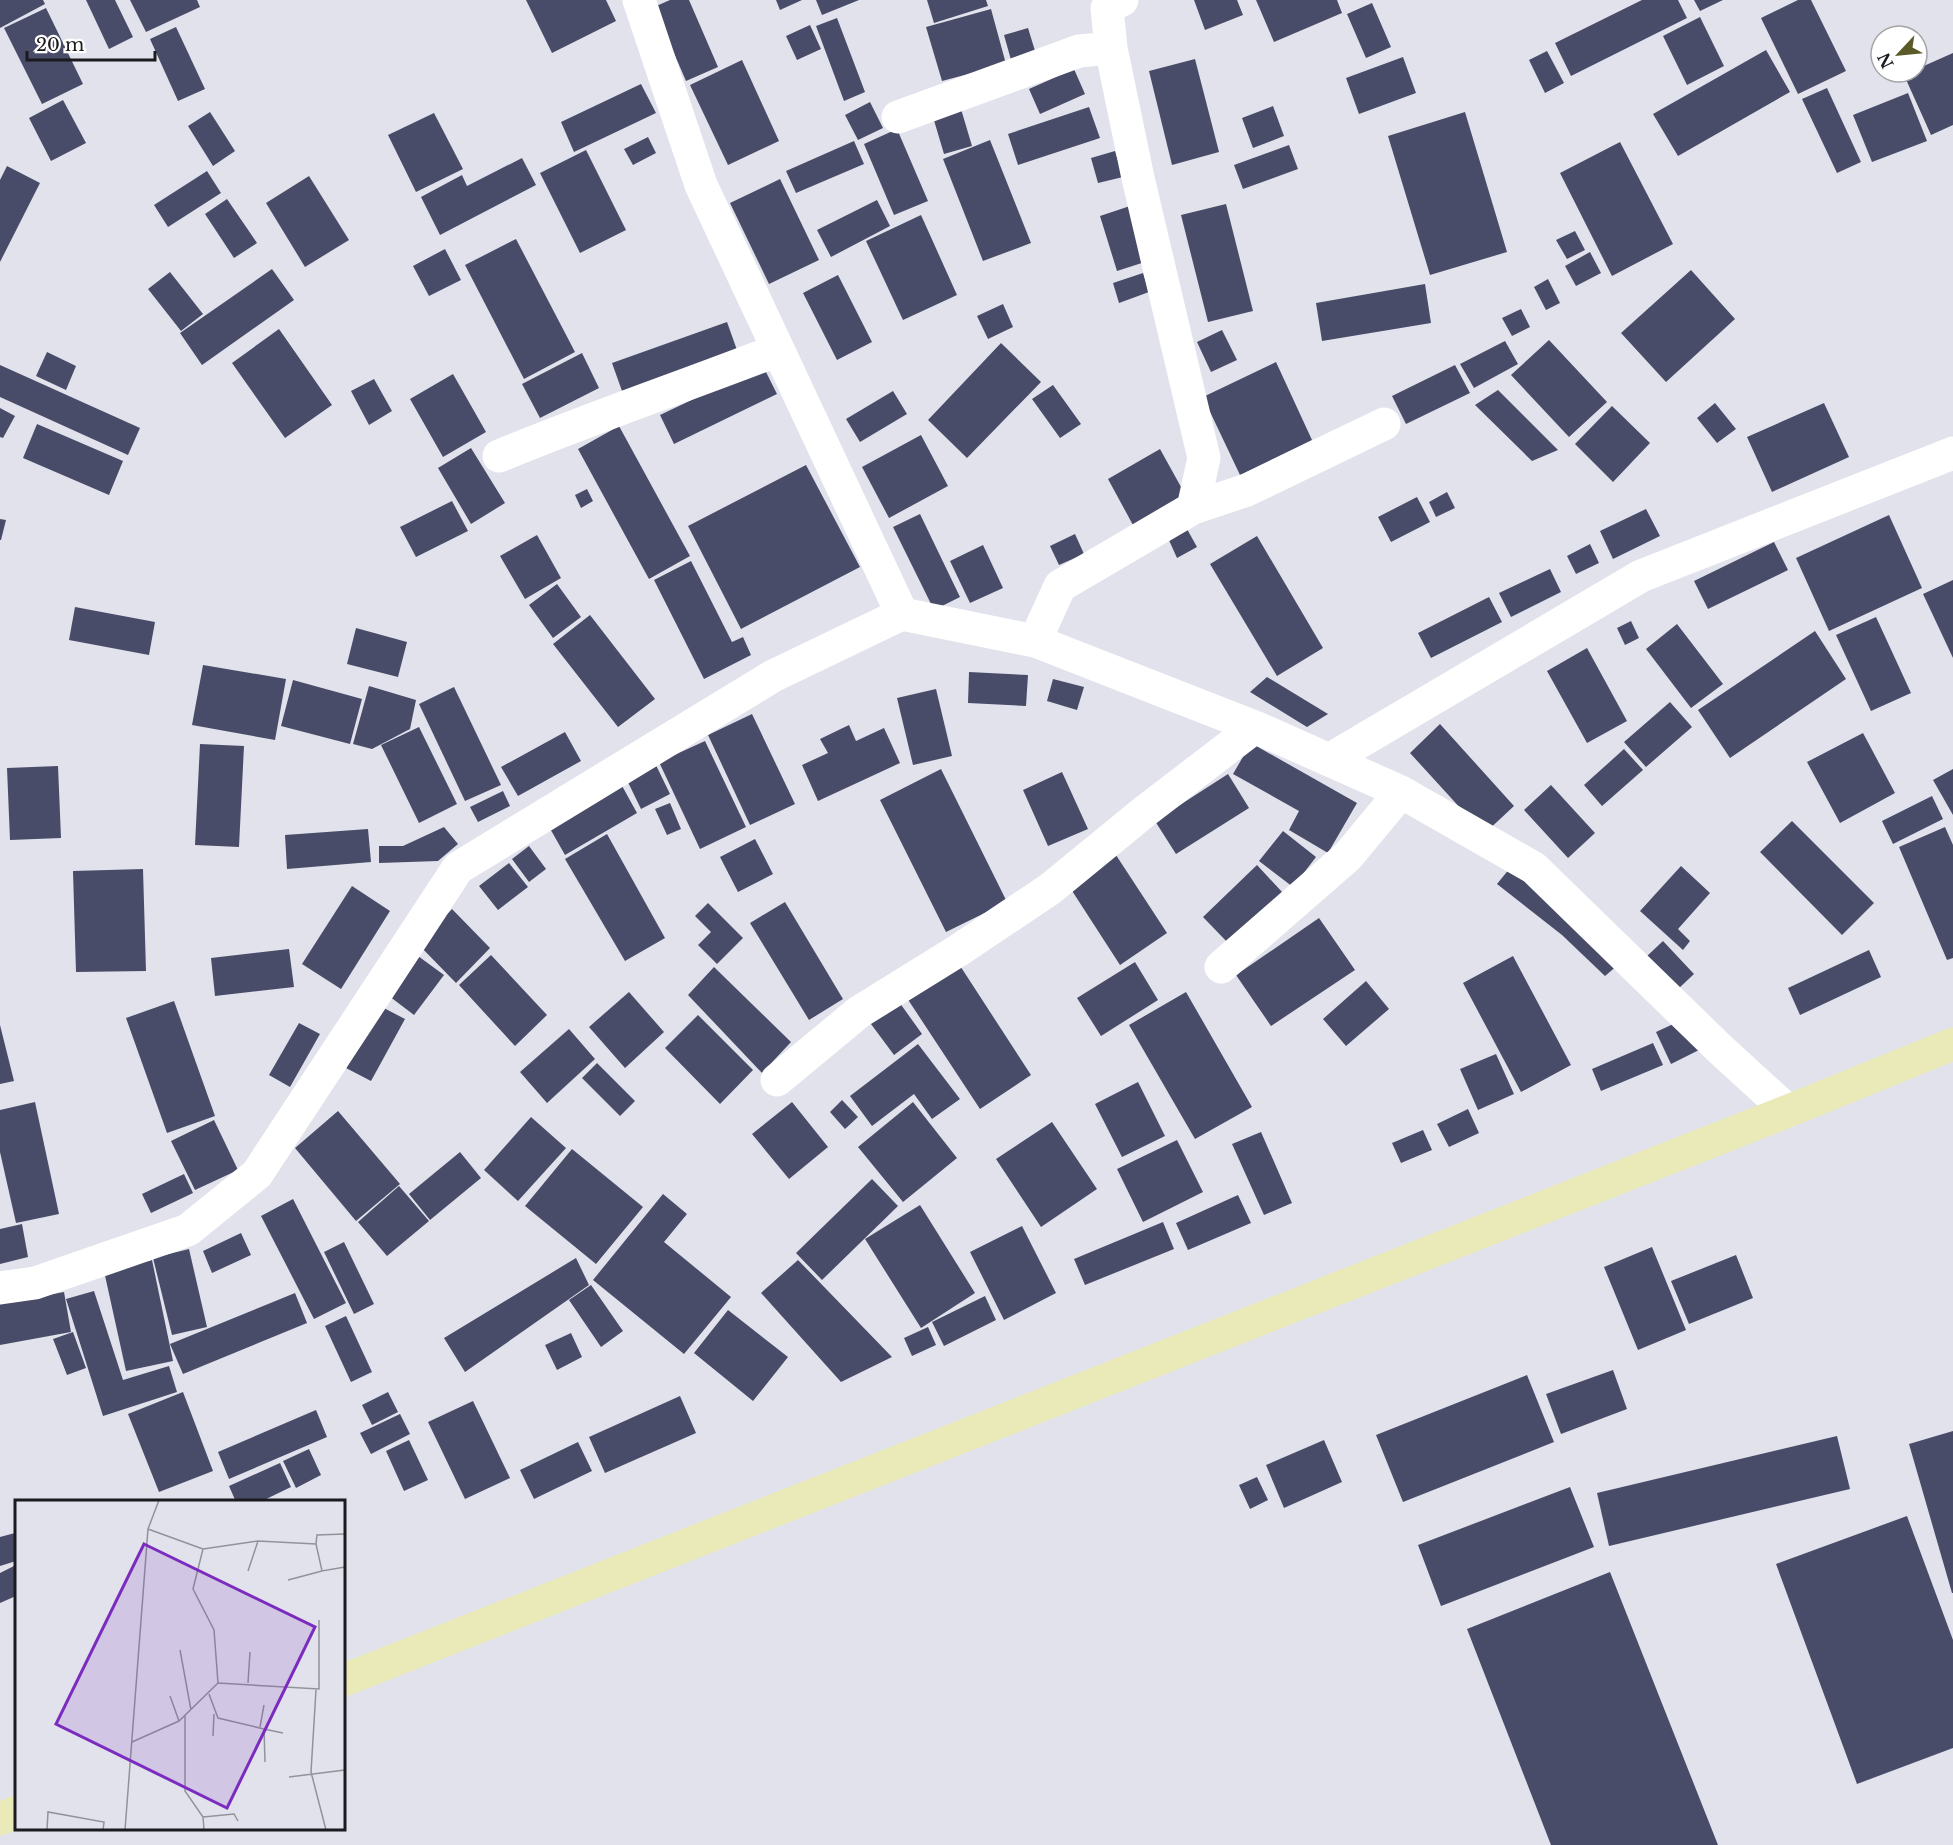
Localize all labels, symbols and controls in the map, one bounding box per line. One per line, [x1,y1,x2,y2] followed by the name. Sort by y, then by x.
[27,24,154,62] scale bar
[1869,24,1929,84] north arrow
[36,34,84,56] text: 20 m
[1873,49,1898,72] text: N
[15,1500,345,1830] inset map

